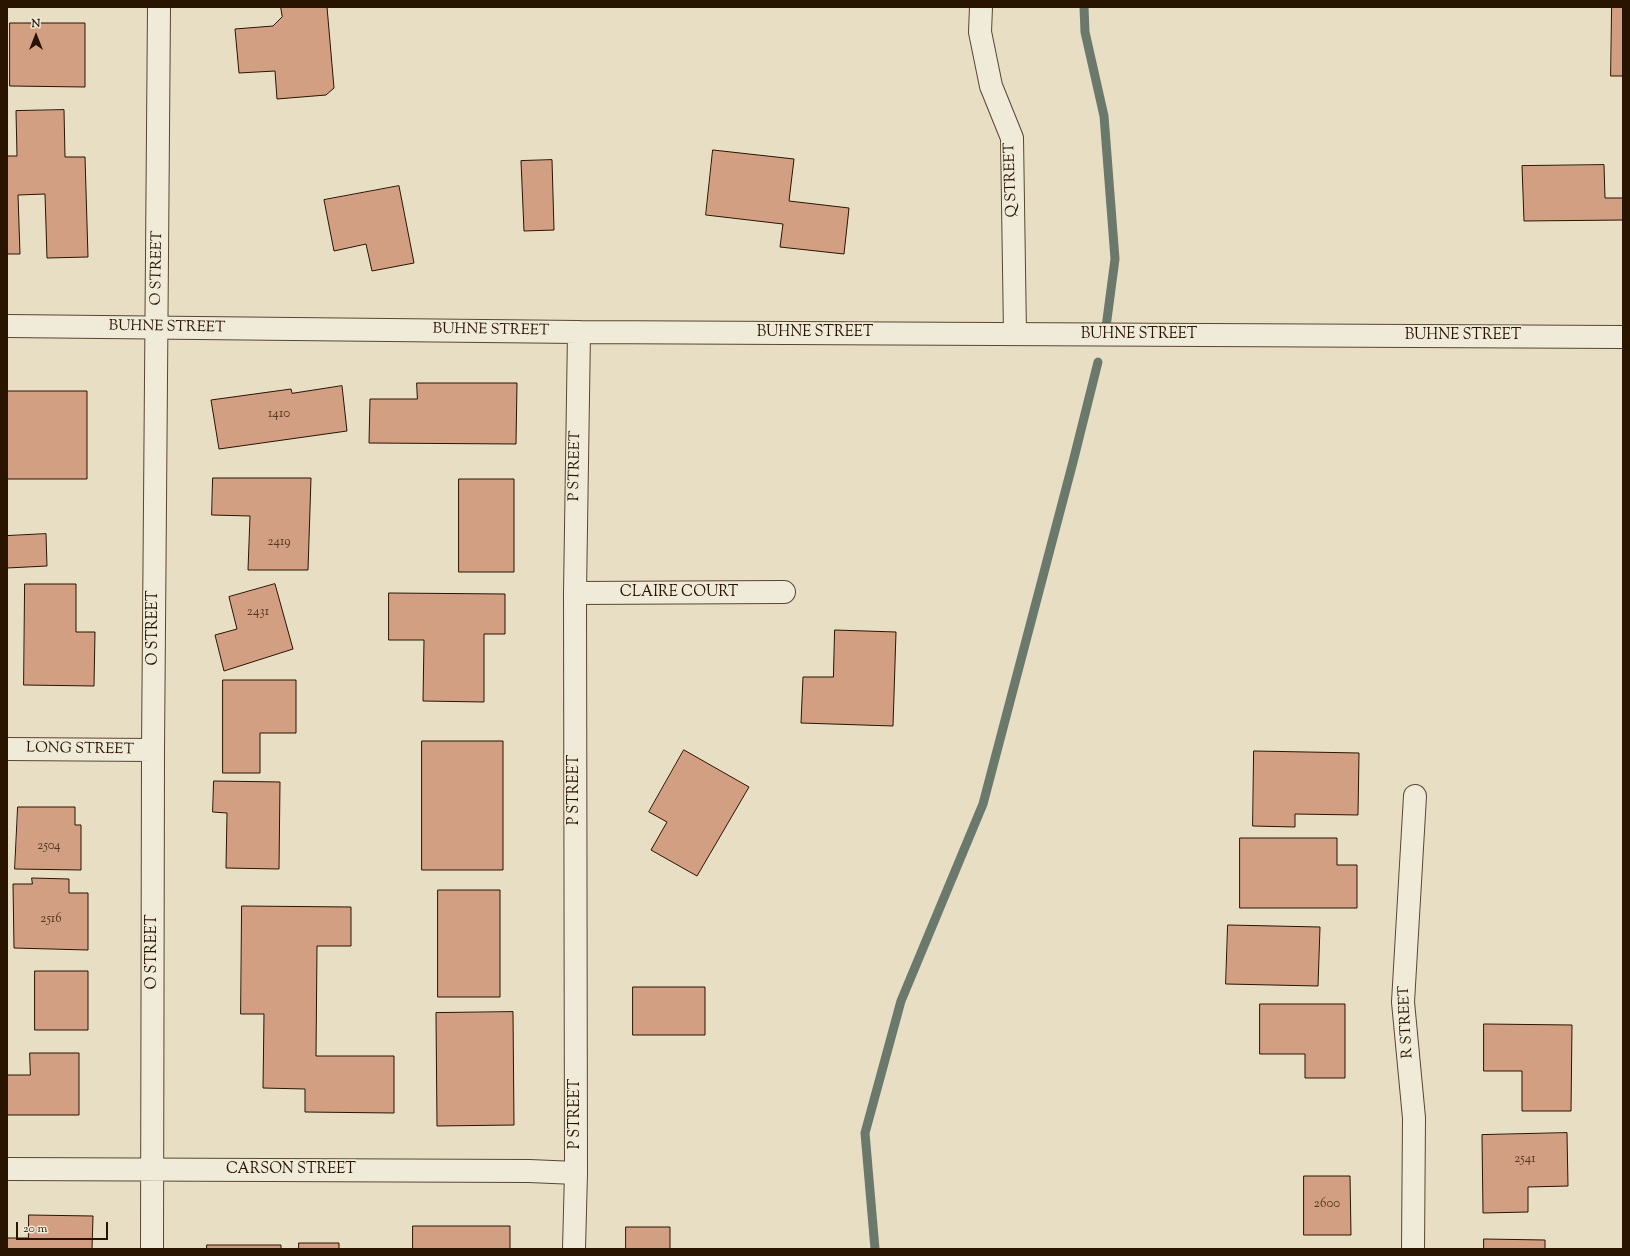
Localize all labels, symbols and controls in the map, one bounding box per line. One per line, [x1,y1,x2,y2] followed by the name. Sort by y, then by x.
[16,16,56,56] north arrow
[32,16,40,32] text: N
[1002,142,1022,218] street label: Q STREET
[148,230,168,306] street label: O STREET
[109,318,225,338] street label: BUHNE STREET
[433,321,549,341] street label: BUHNE STREET
[757,324,873,342] street label: BUHNE STREET
[1081,326,1197,344] street label: BUHNE STREET
[1405,327,1521,345] street label: BUHNE STREET
[268,407,290,423] house number: 1410
[566,431,586,501] street label: P STREET
[267,535,291,551] house number: 2419
[620,584,738,602] street label: CLAIRE COURT
[145,591,163,665] street label: O STREET
[247,605,269,621] house number: 2431
[26,740,134,760] street label: LONG STREET
[566,755,584,825] street label: P STREET
[37,839,61,855] house number: 2504
[40,912,62,928] house number: 2516
[144,915,162,989] street label: O STREET
[1396,985,1418,1059] street label: R STREET
[567,1079,585,1149] street label: P STREET
[1514,1152,1536,1168] house number: 2541
[226,1161,356,1179] street label: CARSON STREET
[1314,1197,1340,1213] house number: 2600
[18,1214,110,1240] scale bar
[23,1220,47,1238] text: 20 m

